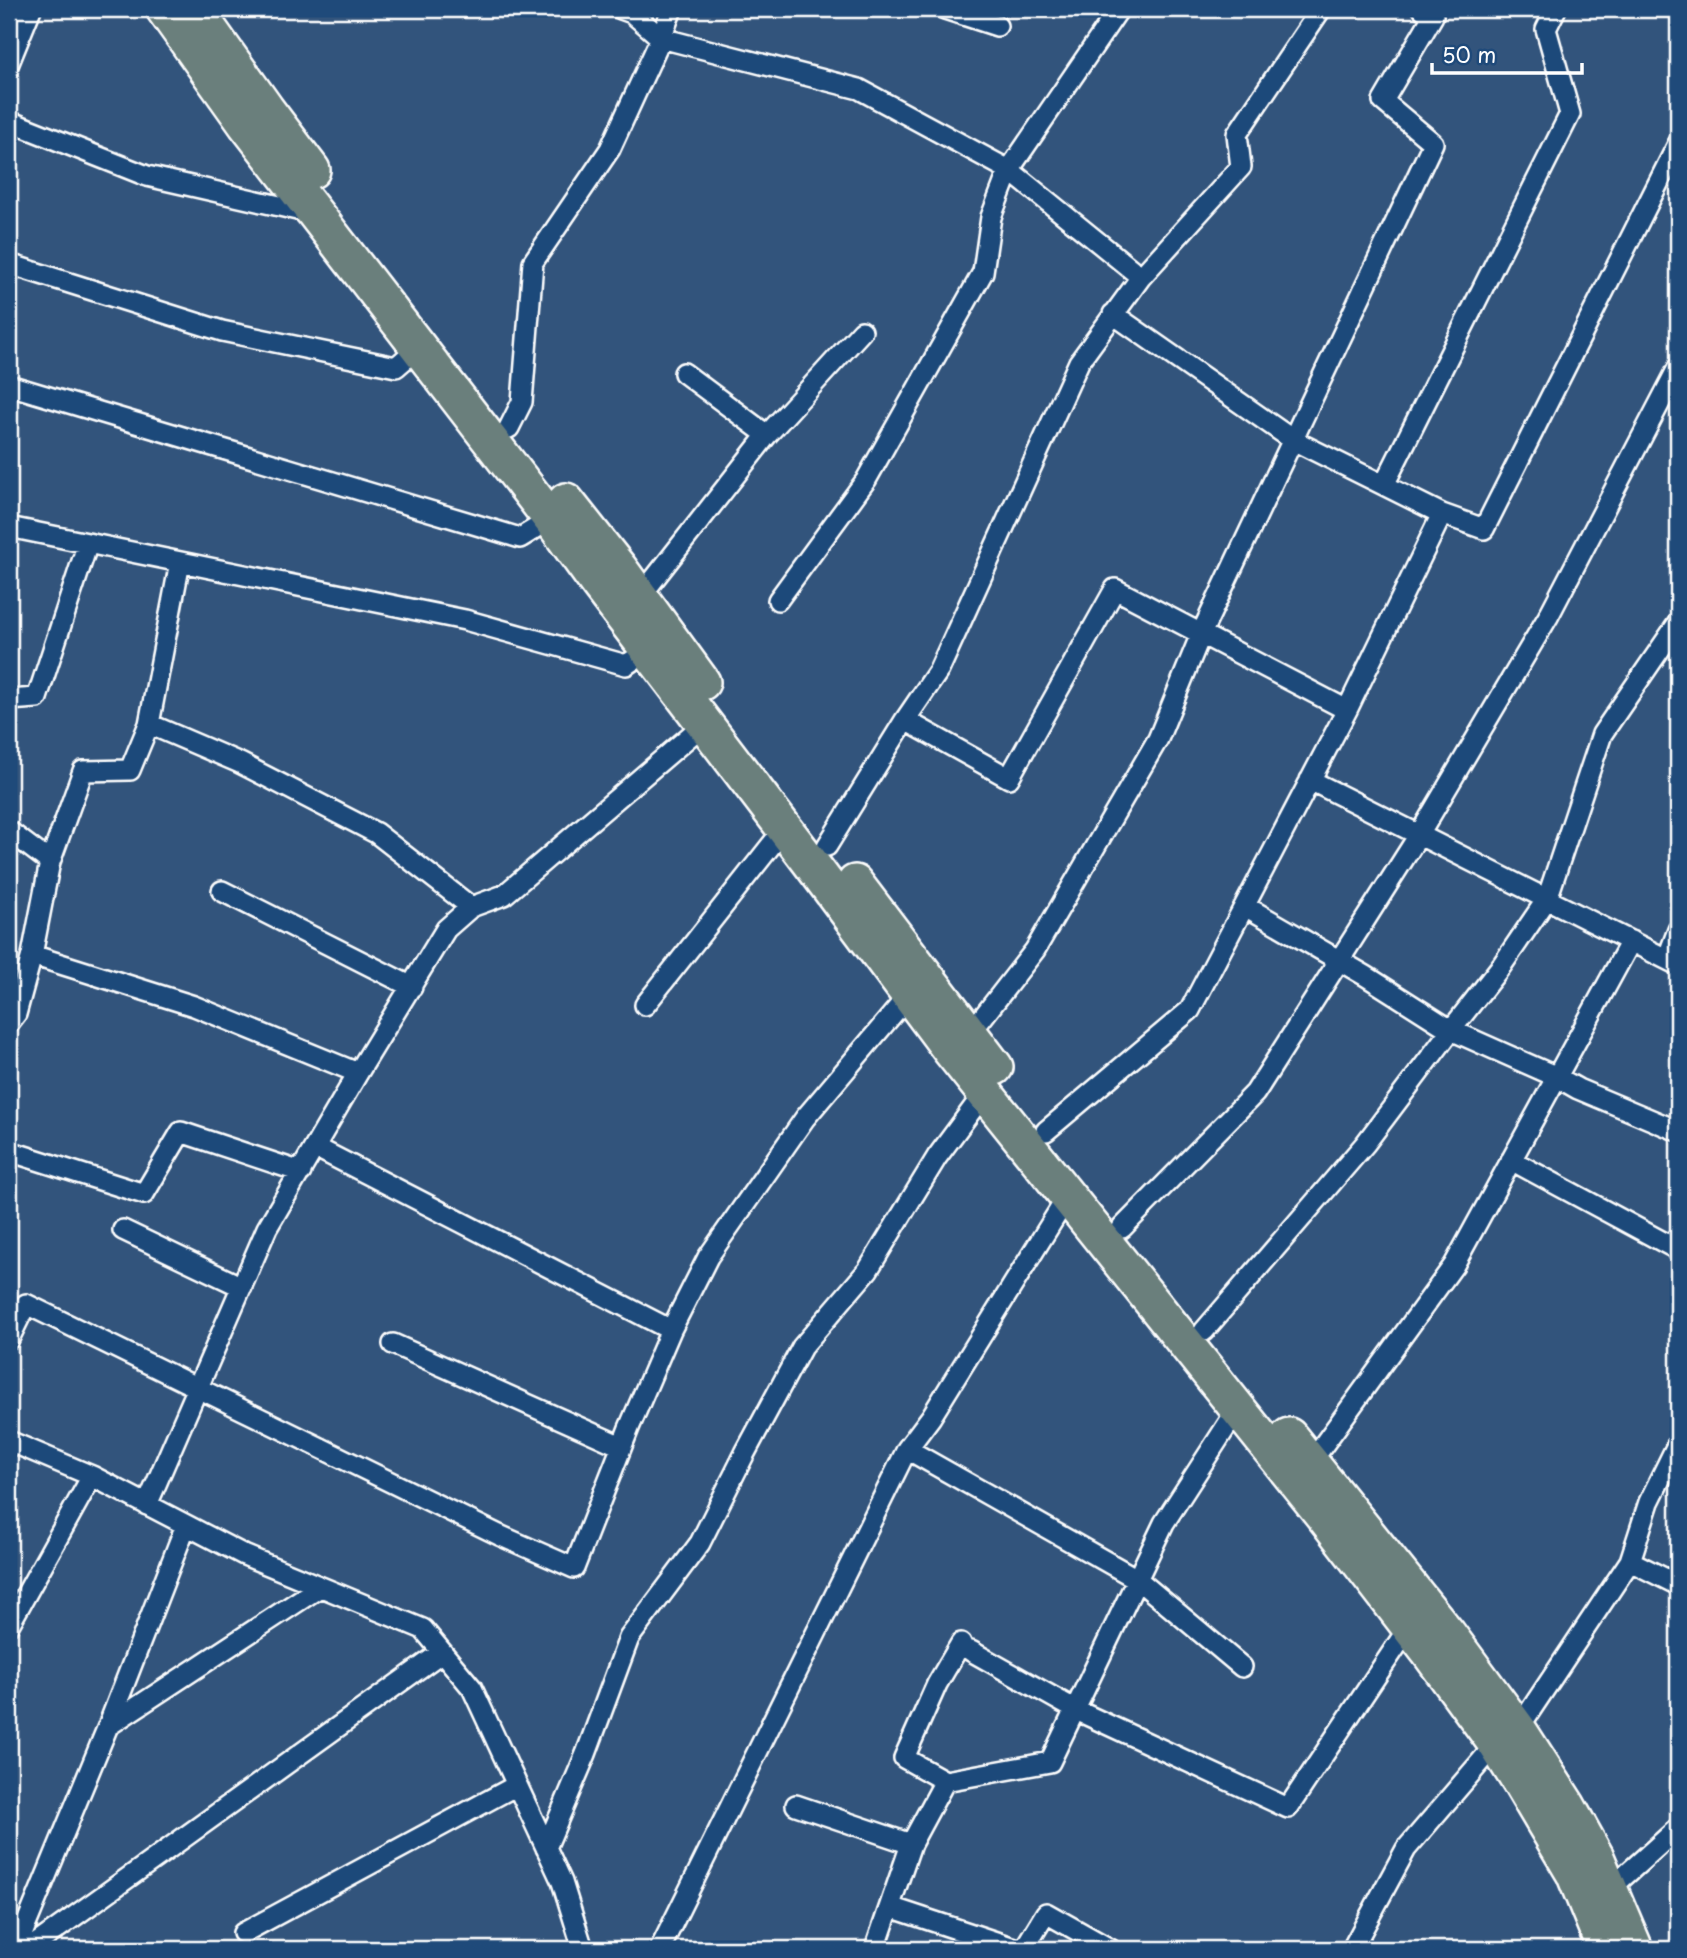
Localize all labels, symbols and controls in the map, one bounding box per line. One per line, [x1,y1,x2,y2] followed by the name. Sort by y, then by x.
[1432,32,1582,76] scale bar
[1442,38,1496,70] text: 50 m

